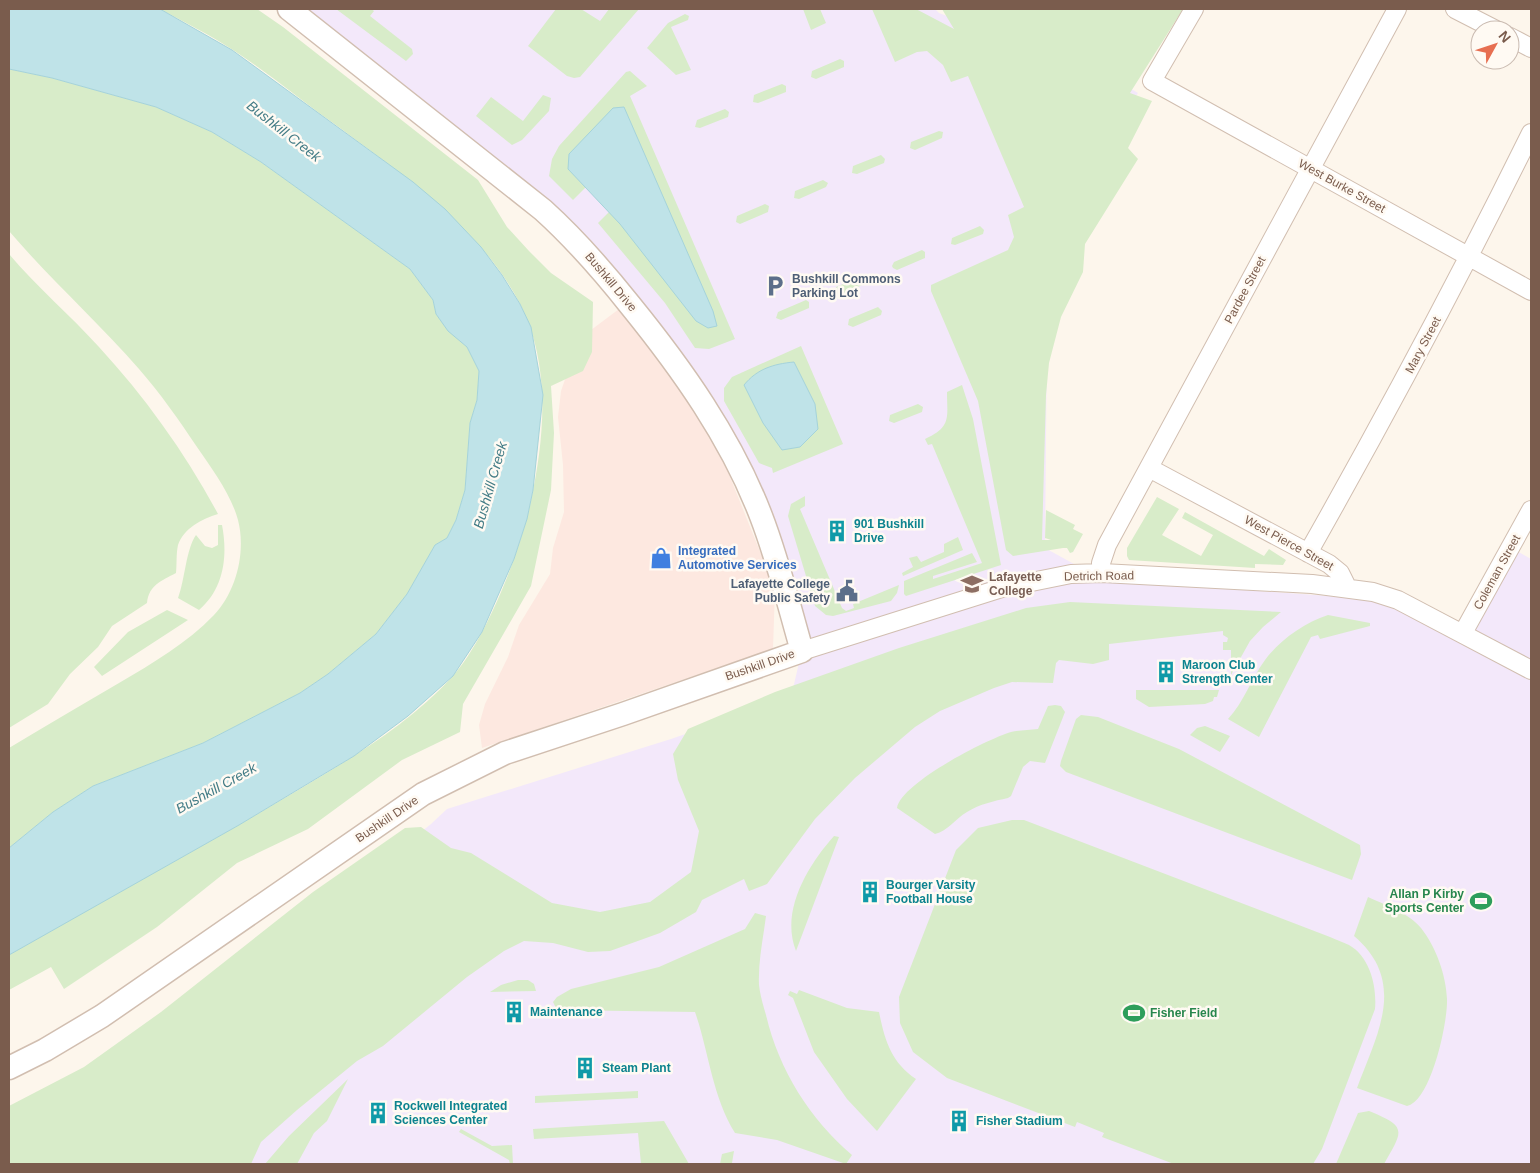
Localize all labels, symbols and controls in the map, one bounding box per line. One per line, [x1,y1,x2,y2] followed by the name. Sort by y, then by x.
[1470,20,1520,70] north arrow
[1496,28,1514,46] text: N
[244,97,325,165] water label: Bushkill Creek
[1296,156,1388,216] street label: West Burke Street
[582,250,640,315] street label: Bushkill Drive
[1221,253,1269,326] street label: Pardee Street
[792,272,901,300] place label: Bushkill Commons Parking Lot
[762,273,788,299] parking icon: Bushkill Commons Parking Lot
[1402,314,1444,376] street label: Mary Street
[470,439,510,530] water label: Bushkill Creek
[1242,513,1337,574] street label: West Pierce Street
[854,517,924,545] place label: 901 Bushkill Drive
[824,518,850,544] building icon: 901 Bushkill Drive
[1471,532,1524,612] street label: Coleman Street
[678,544,797,572] place label: Integrated Automotive Services
[648,545,674,571] shop icon: Integrated Automotive Services
[1064,568,1134,584] street label: Detrich Road
[989,570,1042,598] place label: Lafayette College
[959,571,985,597] school or university icon: Lafayette College
[731,577,830,605] place label: Lafayette College Public Safety
[834,578,860,604] public building icon: Lafayette College Public Safety
[723,646,797,683] street label: Bushkill Drive
[1182,658,1273,686] place label: Maroon Club Strength Center
[1153,659,1179,685] building icon: Maroon Club Strength Center
[173,759,260,817] water label: Bushkill Creek
[353,793,421,845] street label: Bushkill Drive
[886,878,976,906] place label: Bourger Varsity Football House
[857,879,883,905] building icon: Bourger Varsity Football House
[1385,887,1464,915] place label: Allan P Kirby Sports Center
[1468,888,1494,914] sports icon: Allan P Kirby Sports Center
[501,999,527,1025] building icon: Maintenance
[1121,1000,1147,1026] sports icon: Fisher Field
[530,1005,603,1019] place label: Maintenance
[1150,1006,1217,1020] place label: Fisher Field
[572,1055,598,1081] building icon: Steam Plant
[602,1061,671,1075] place label: Steam Plant
[394,1099,507,1127] place label: Rockwell Integrated Sciences Center
[365,1100,391,1126] building icon: Rockwell Integrated Sciences Center
[946,1108,972,1134] building icon: Fisher Stadium
[976,1114,1063,1128] place label: Fisher Stadium

